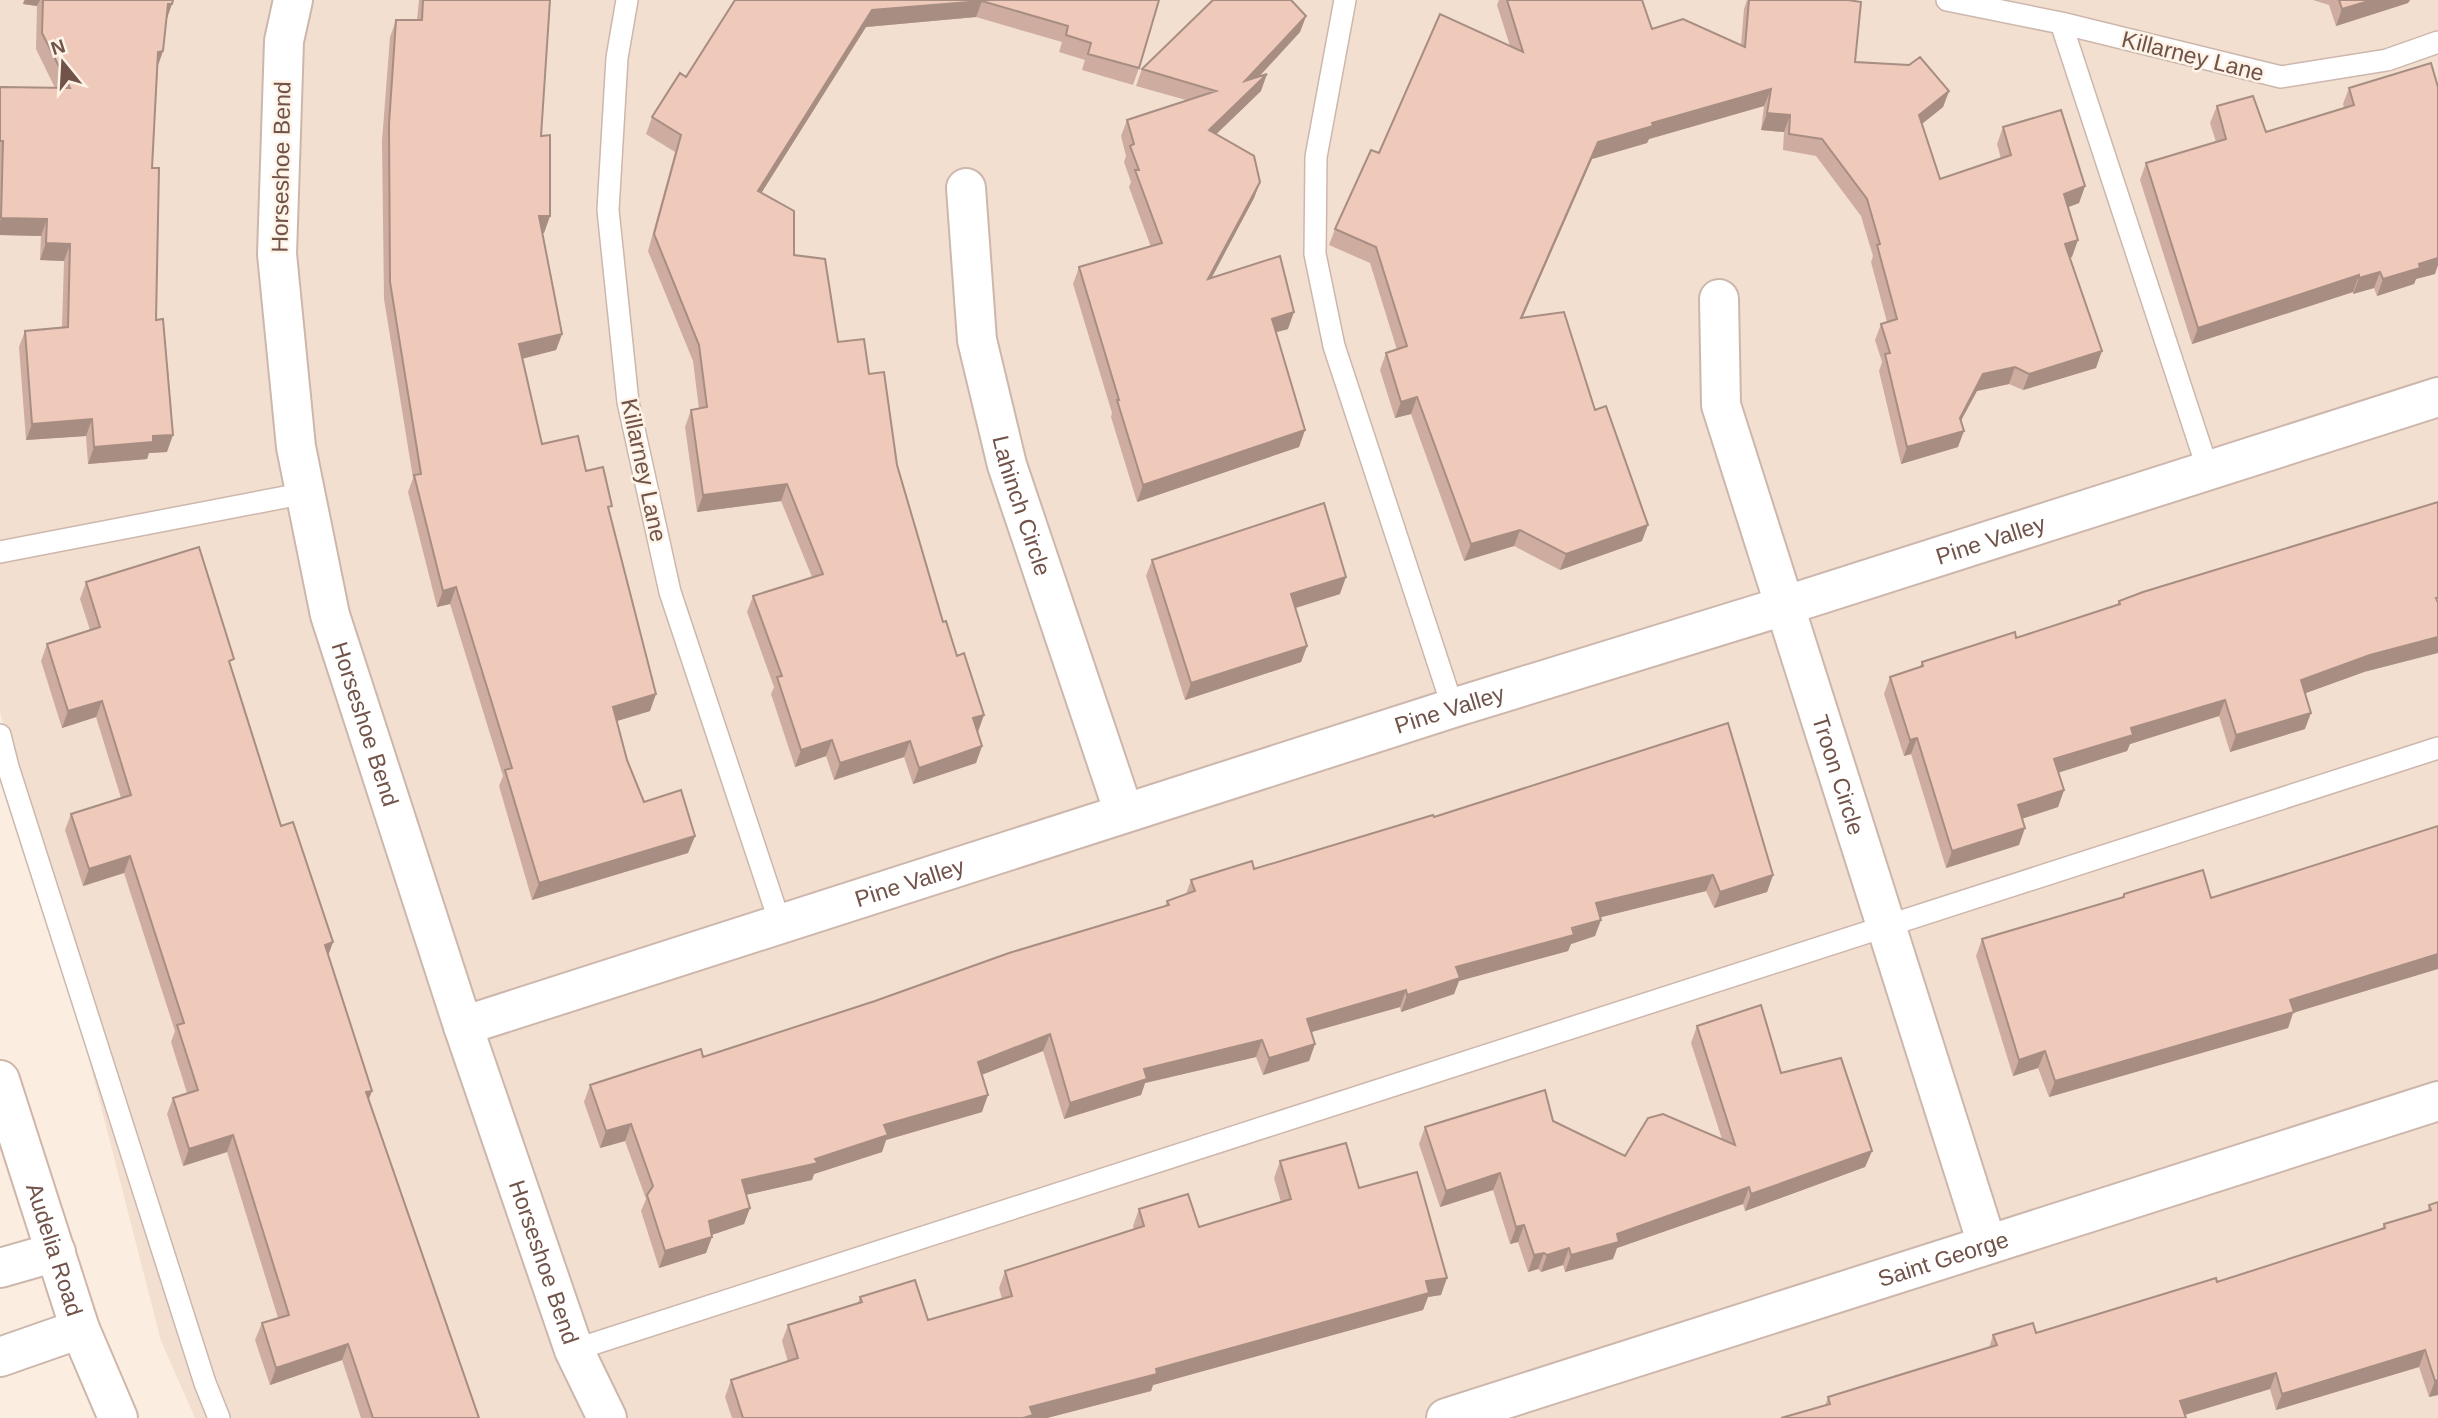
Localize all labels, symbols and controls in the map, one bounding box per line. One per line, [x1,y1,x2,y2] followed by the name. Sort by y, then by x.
[2119,26,2267,86] street label: Killarney Lane
[28,28,98,98] north arrow
[48,35,68,59] text: N
[267,81,295,253] street label: Horseshoe Bend
[616,396,672,544] street label: Killarney Lane
[987,433,1056,579] street label: Lahinch Circle
[1933,510,2049,570] street label: Pine Valley
[327,638,404,810] street label: Horseshoe Bend
[1391,680,1508,739] street label: Pine Valley
[1807,712,1869,838] street label: Troon Circle
[852,853,968,912] street label: Pine Valley
[504,1177,584,1347] street label: Horseshoe Bend
[21,1180,88,1319] street label: Audelia Road
[1875,1226,2012,1292] street label: Saint George

